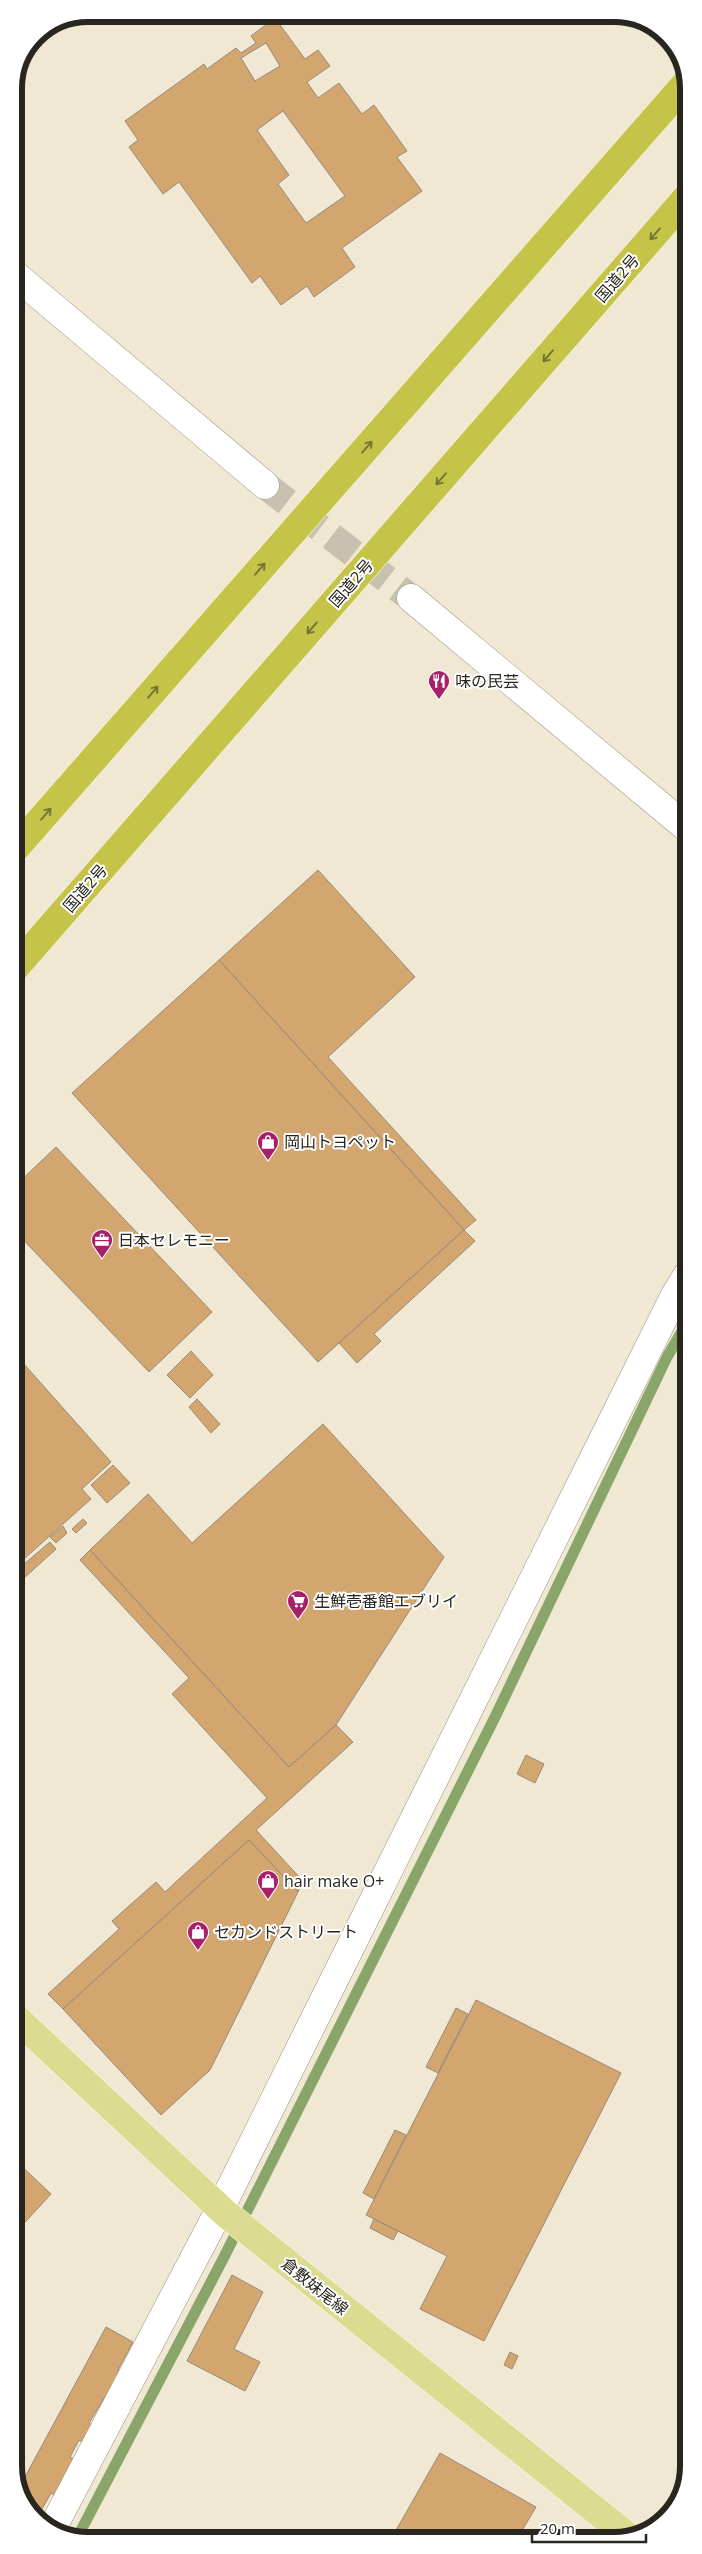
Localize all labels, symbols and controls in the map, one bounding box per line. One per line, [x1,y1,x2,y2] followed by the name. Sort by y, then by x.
[649,227,661,240] one-way arrow
[590,249,644,307] street label: 国道2号
[543,349,554,362] one-way arrow
[362,441,373,454] one-way arrow
[436,472,447,485] one-way arrow
[324,554,378,612] street label: 国道2号
[255,563,266,576] one-way arrow
[306,621,317,634] one-way arrow
[427,669,451,700] restaurant icon: 味の民芸
[455,670,519,692] place label: 味の民芸
[148,685,159,698] one-way arrow
[41,807,52,820] one-way arrow
[58,859,112,917] street label: 国道2号
[256,1130,280,1161] shop icon: 岡山トヨペット
[284,1131,396,1153] place label: 岡山トヨペット
[90,1228,114,1259] office icon: 日本セレモニー
[118,1229,230,1251] place label: 日本セレモニー
[286,1589,310,1620] supermarket icon: 生鮮壱番館エブリイ
[314,1590,458,1612] place label: 生鮮壱番館エブリイ
[256,1869,280,1900] shop icon: hair make O+
[284,1870,384,1892] place label: hair make O+
[186,1920,210,1951] shop icon: セカンドストリート
[214,1921,358,1943] place label: セカンドストリート
[277,2252,353,2320] street label: 倉敷妹尾線
[532,2512,646,2544] scale bar
[540,2518,575,2538] text: 20 m

